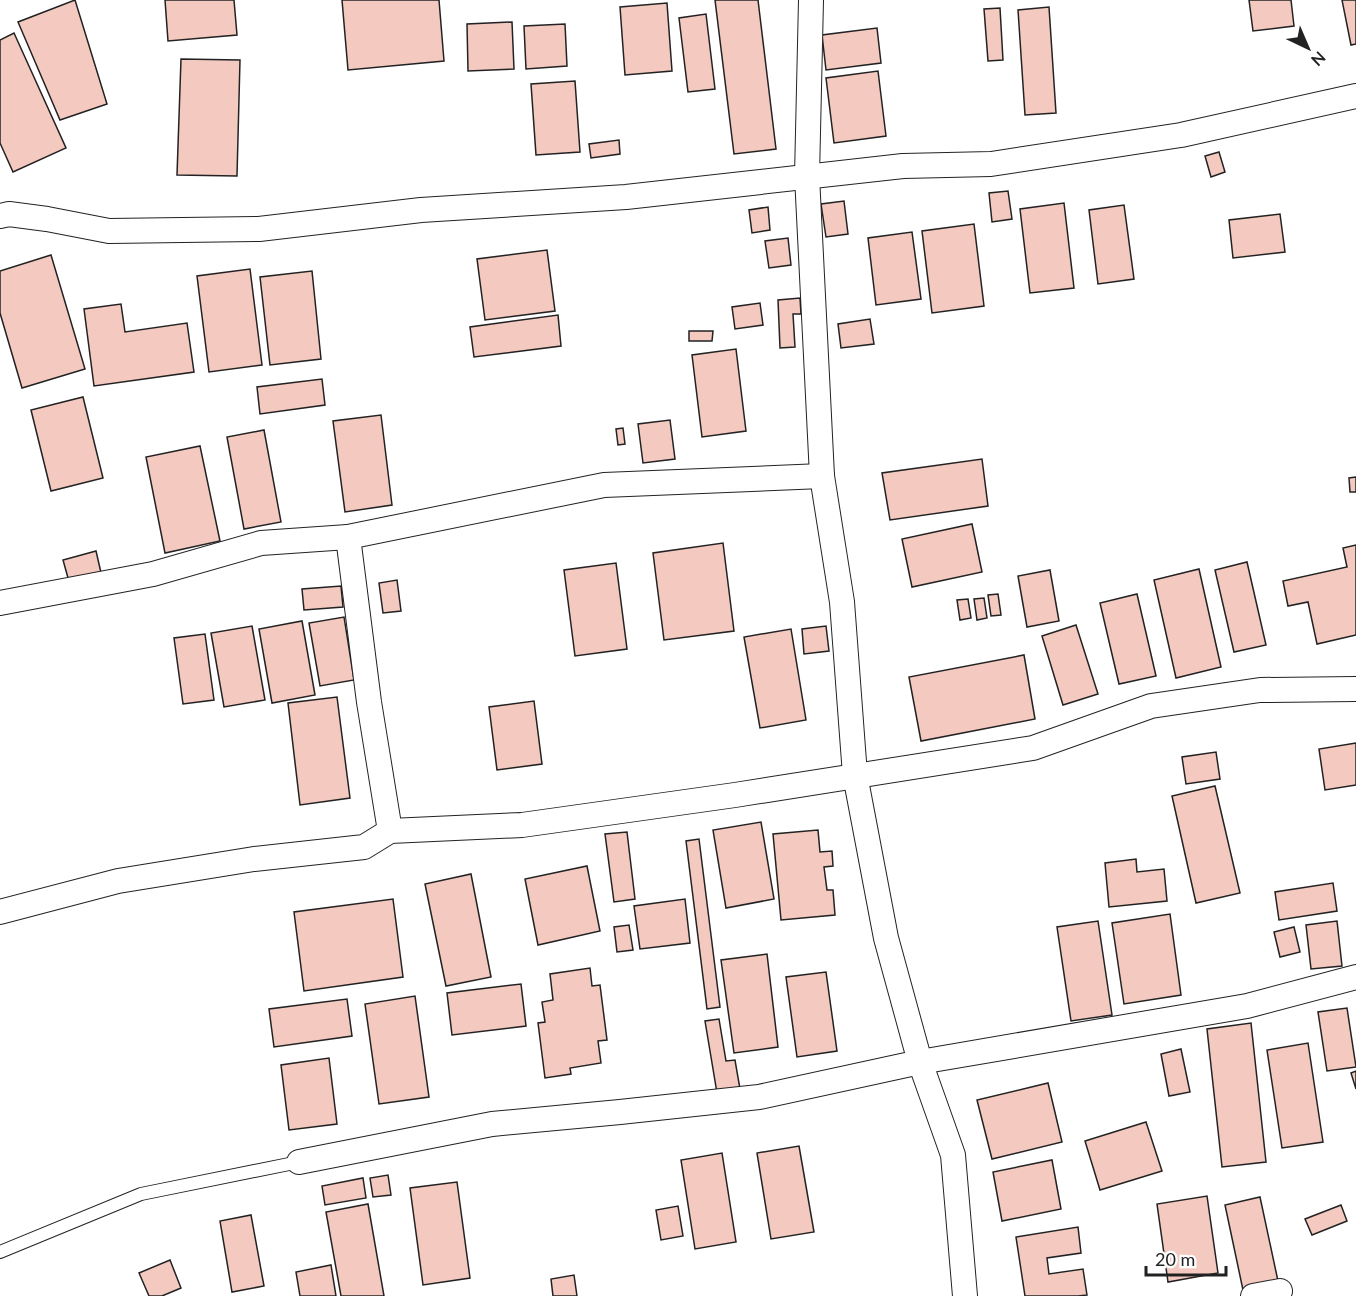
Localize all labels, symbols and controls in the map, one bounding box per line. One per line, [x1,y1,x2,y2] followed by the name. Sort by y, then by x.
[1278,18,1338,78] north arrow
[1308,48,1330,70] text: N
[1146,1239,1226,1277] scale bar
[1155,1248,1195,1270] text: 20 m

